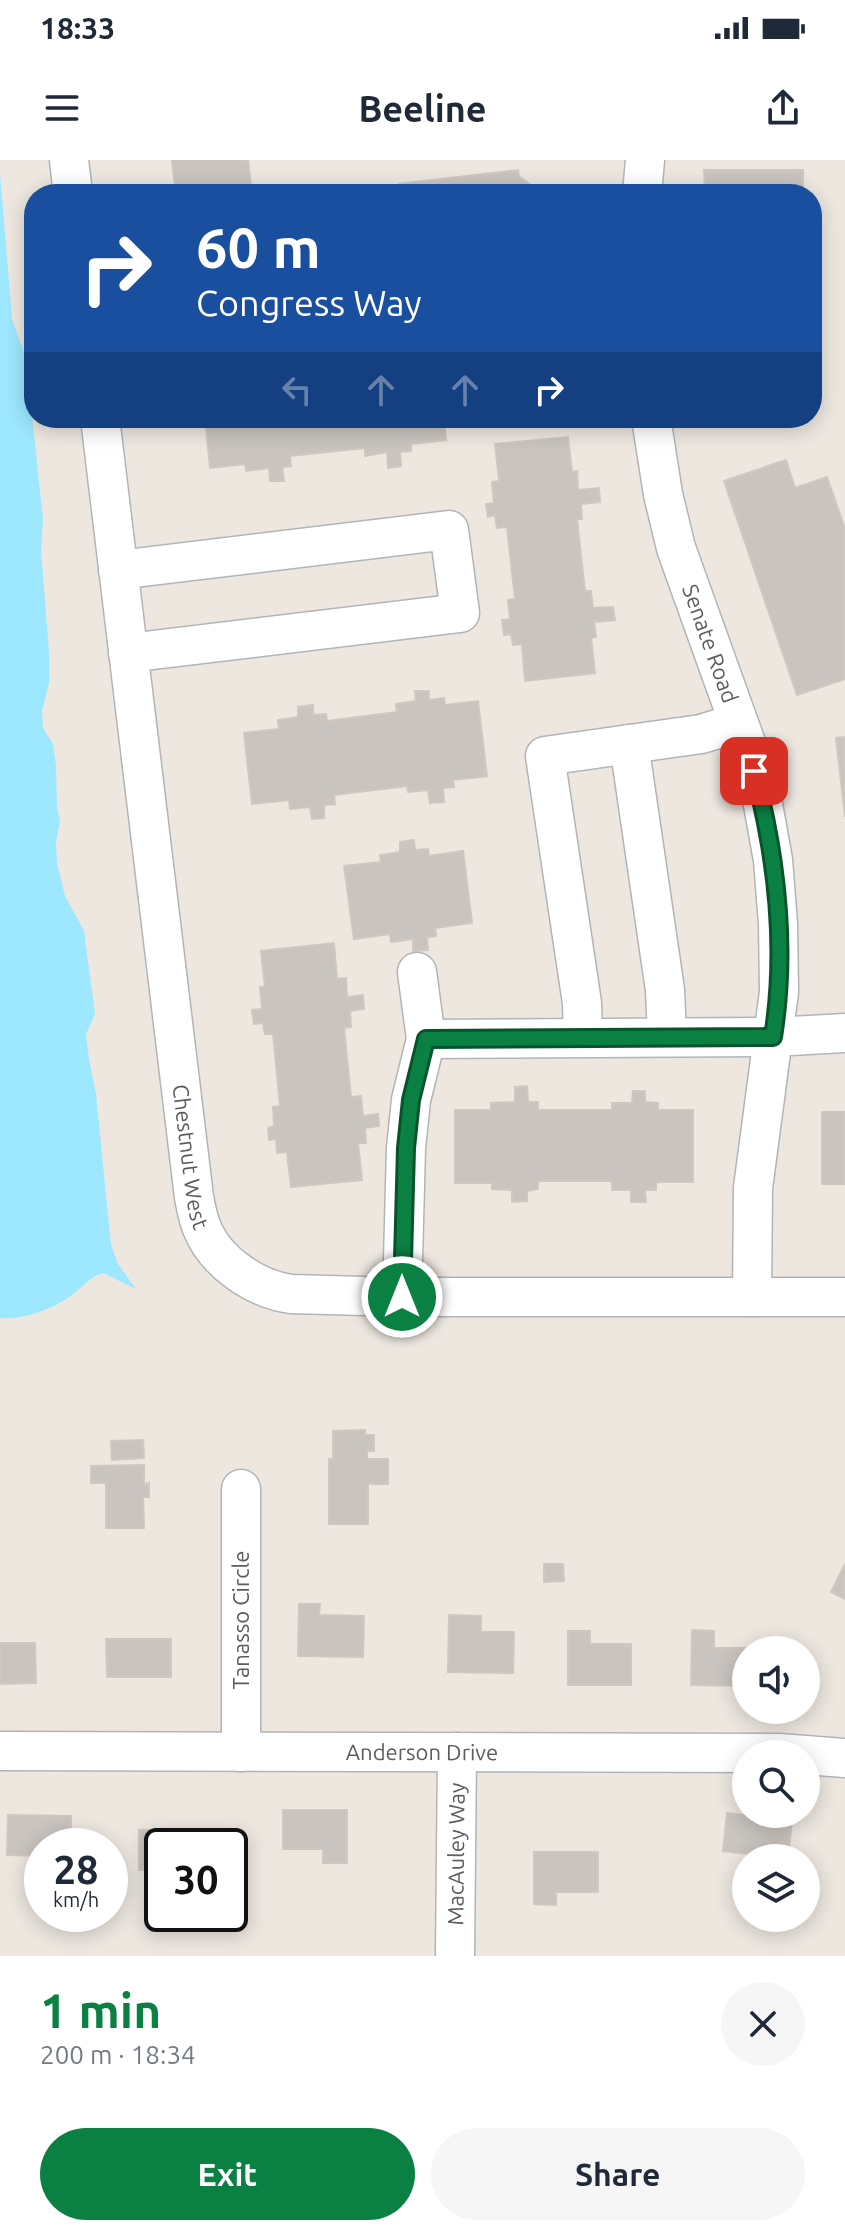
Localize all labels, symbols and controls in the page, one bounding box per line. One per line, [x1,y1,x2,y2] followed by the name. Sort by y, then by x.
[40,11,115,45] text: 18:33
[40,86,84,130] icon: menu
[761,86,805,130] icon: share
[358,88,487,129] text: Beeline
[64,216,168,320] icon: right
[196,216,321,279] text: 60 m
[196,282,422,323] text: Congress Way
[275,368,319,412] icon: left
[359,368,403,412] icon: ahead
[443,368,487,412] icon: ahead
[527,368,571,412] icon: right
[678,581,744,706] street label: Senate Road
[720,737,788,805] pin
[732,749,776,793] icon: arrive
[168,1083,214,1233] street label: Chestnut West
[360,1255,444,1339] position arrow
[228,1551,253,1689] street label: Tanasso Circle
[732,1636,820,1932] map controls
[732,1636,820,1724] button: sound
[346,1739,498,1764] street label: Anderson Drive
[732,1740,820,1828] button: search
[442,1782,469,1926] street label: MacAuley Way
[144,1828,248,1932] speed limit sign: 30
[732,1844,820,1932] button: layers
[53,1847,99,1892] text: 28
[53,1888,99,1911] text: km/h
[721,1982,805,2066] button: close
[40,1983,161,2037] text: 1 min
[40,2040,196,2069] text: 200 m · 18:34
[40,2128,415,2220] button: Exit
[431,2128,805,2220] button: Share

